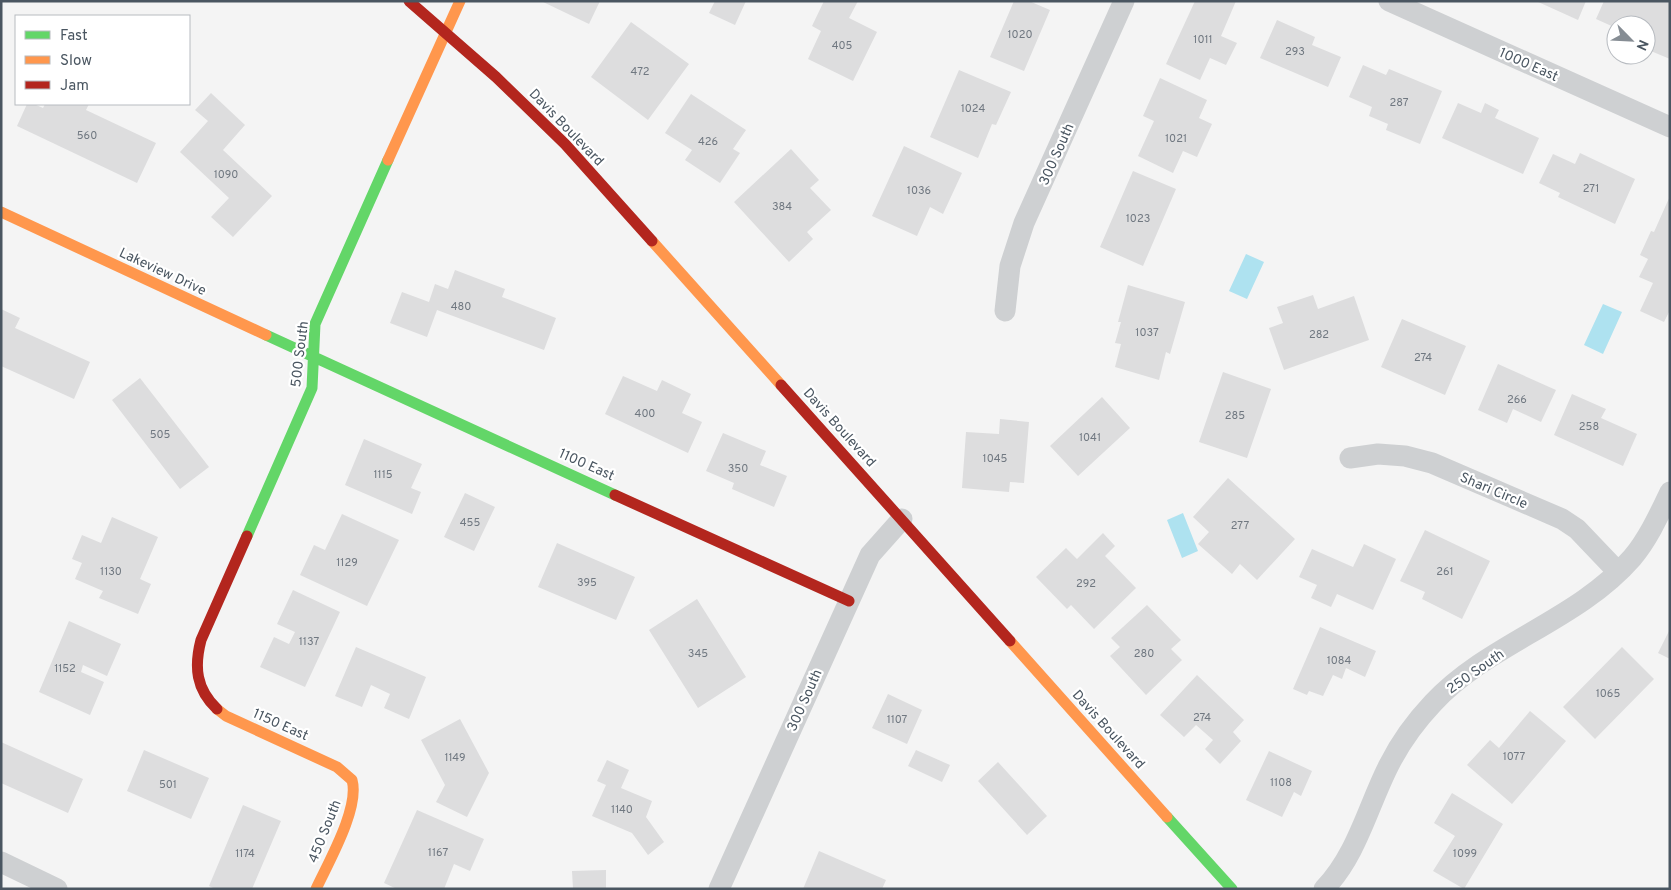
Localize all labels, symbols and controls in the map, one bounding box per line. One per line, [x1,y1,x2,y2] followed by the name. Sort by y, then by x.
[15,15,190,105] legend
[1606,15,1656,65] north arrow
[60,27,88,46] text: Fast
[1008,28,1032,42] house number: 1020
[1193,33,1213,47] house number: 1011
[1632,37,1651,53] text: N
[832,39,853,53] house number: 405
[1285,45,1305,59] house number: 293
[1496,45,1560,86] street label: 1000 East
[60,52,92,71] text: Slow
[630,65,650,79] house number: 472
[60,77,89,96] text: Jam
[525,86,607,170] street label: Davis Boulevard
[1389,96,1409,110] house number: 287
[961,102,985,116] house number: 1024
[1036,121,1079,188] street label: 300 South
[77,129,97,143] house number: 560
[1165,132,1187,146] house number: 1021
[698,135,718,149] house number: 426
[214,168,238,182] house number: 1090
[1583,182,1599,196] house number: 271
[907,184,931,198] house number: 1036
[772,200,792,214] house number: 384
[1126,212,1150,226] house number: 1023
[116,245,209,300] street label: Lakeview Drive
[451,300,471,314] house number: 480
[288,320,313,388] street label: 500 South
[1135,326,1159,340] house number: 1037
[1309,328,1329,342] house number: 282
[1414,351,1432,365] house number: 274
[799,385,879,471] street label: Davis Boulevard
[1507,393,1527,407] house number: 266
[635,407,655,421] house number: 400
[1225,409,1245,423] house number: 285
[1579,420,1599,434] house number: 258
[150,428,171,442] house number: 505
[1079,431,1101,445] house number: 1041
[556,446,617,485] street label: 1100 East
[983,452,1008,466] house number: 1045
[728,462,748,476] house number: 350
[373,468,393,482] house number: 1115
[1457,469,1530,513] street label: Shari Circle
[460,516,480,530] house number: 455
[1231,519,1249,533] house number: 277
[336,556,358,570] house number: 1129
[100,565,122,579] house number: 1130
[1436,565,1454,579] house number: 261
[577,576,597,590] house number: 395
[1076,577,1096,591] house number: 292
[299,635,319,649] house number: 1137
[1444,646,1508,698] street label: 250 South
[688,647,708,661] house number: 345
[1134,647,1154,661] house number: 280
[1327,654,1352,668] house number: 1084
[54,662,76,676] house number: 1152
[784,667,827,734] street label: 300 South
[1068,687,1148,773] street label: Davis Boulevard
[1596,687,1620,701] house number: 1065
[250,706,311,745] street label: 1150 East
[1193,711,1211,725] house number: 274
[887,713,908,727] house number: 1107
[1503,750,1526,764] house number: 1077
[444,751,466,765] house number: 1149
[1270,776,1292,790] house number: 1108
[159,778,177,792] house number: 501
[305,798,346,866] street label: 450 South
[611,803,633,817] house number: 1140
[428,846,448,860] house number: 1167
[235,847,255,861] house number: 1174
[1453,847,1477,861] house number: 1099

